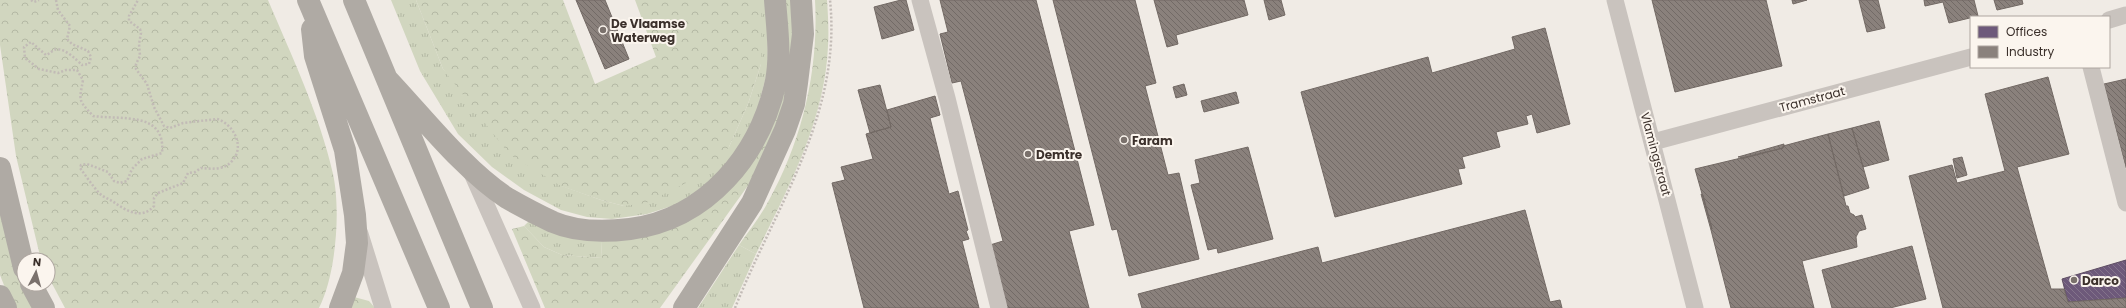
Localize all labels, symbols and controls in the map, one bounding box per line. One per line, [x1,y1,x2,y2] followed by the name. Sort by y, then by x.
[611,15,686,46] place label: De Vlaamse Waterweg
[1970,16,2110,68] legend
[2006,23,2047,40] text: Offices
[598,25,608,35] marker: De Vlaamse Waterweg
[2006,43,2055,60] text: Industry
[1777,82,1847,116] street label: Tramstraat
[1637,110,1675,198] street label: Vlamingstraat
[1132,132,1173,149] place label: Faram
[1119,135,1129,145] marker: Faram
[1036,146,1083,163] place label: Demtre
[1023,149,1033,159] marker: Demtre
[16,252,56,292] north arrow
[32,254,42,270] text: N
[2082,272,2119,289] place label: Darco
[2069,275,2079,285] marker: Darco

